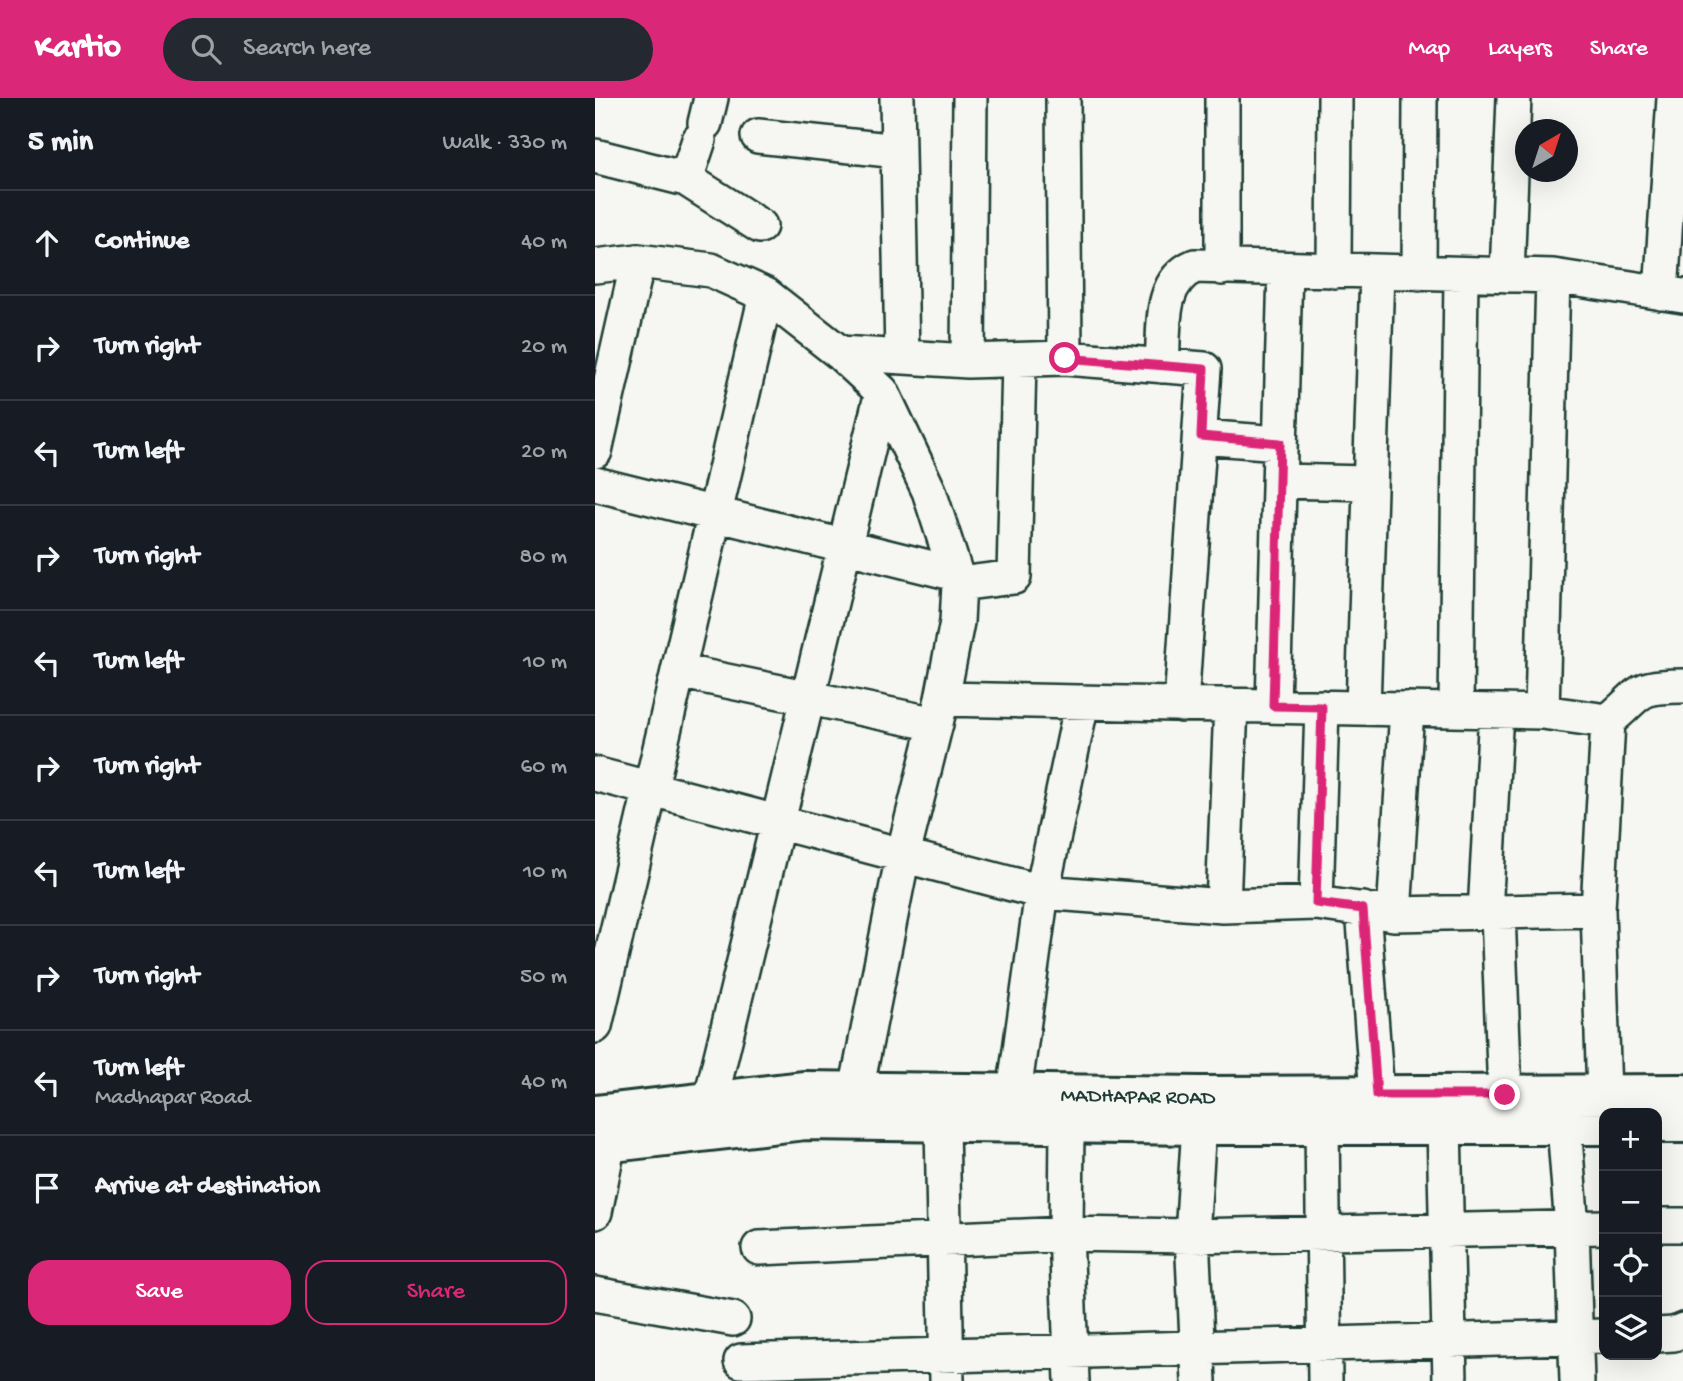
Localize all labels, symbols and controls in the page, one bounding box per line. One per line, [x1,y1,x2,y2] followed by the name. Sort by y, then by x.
[163,18,653,81] search box
[35,30,121,68] text: Kartio
[187,30,225,68] icon: search
[243,34,371,65] text: Search here
[1408,35,1450,64] text: Map
[1488,35,1552,64] text: Layers
[1590,35,1648,64] text: Share
[1515,119,1578,182] north arrow
[28,126,93,161] text: 5 min
[443,130,567,157] text: Walk · 330 m
[28,224,66,262] icon: ahead
[95,227,189,258] text: Continue
[521,229,567,256] text: 40 m
[28,329,66,367] icon: right
[95,332,199,363] text: Turn right
[521,334,567,361] text: 20 m
[1049,342,1080,373] route start
[28,434,66,472] icon: left
[95,437,183,468] text: Turn left
[521,439,567,466] text: 20 m
[28,539,66,577] icon: right
[95,542,199,573] text: Turn right
[520,544,567,571] text: 80 m
[28,644,66,682] icon: left
[95,647,183,678] text: Turn left
[523,649,567,676] text: 10 m
[28,749,66,787] icon: right
[95,752,199,783] text: Turn right
[521,754,567,781] text: 60 m
[28,854,66,892] icon: left
[95,857,183,888] text: Turn left
[523,859,567,886] text: 10 m
[28,959,66,997] icon: right
[95,962,199,993] text: Turn right
[520,964,567,991] text: 50 m
[95,1054,183,1085] text: Turn left
[28,1064,66,1102] icon: left
[521,1069,567,1096] text: 40 m
[1489,1079,1520,1110] route end
[95,1085,250,1112] text: Madhapar Road
[1060,1085,1216,1112] street label: MADHAPAR ROAD
[1599,1108,1662,1360] map controls
[1599,1108,1662,1171] button: +
[28,1169,66,1207] icon: arrive
[1599,1171,1662,1234] button: −
[95,1172,320,1203] text: Arrive at destination
[1599,1234,1662,1297] button: locate
[28,1260,291,1325] button: Save
[305,1260,567,1325] button: Share
[1599,1297,1662,1360] button: layers

